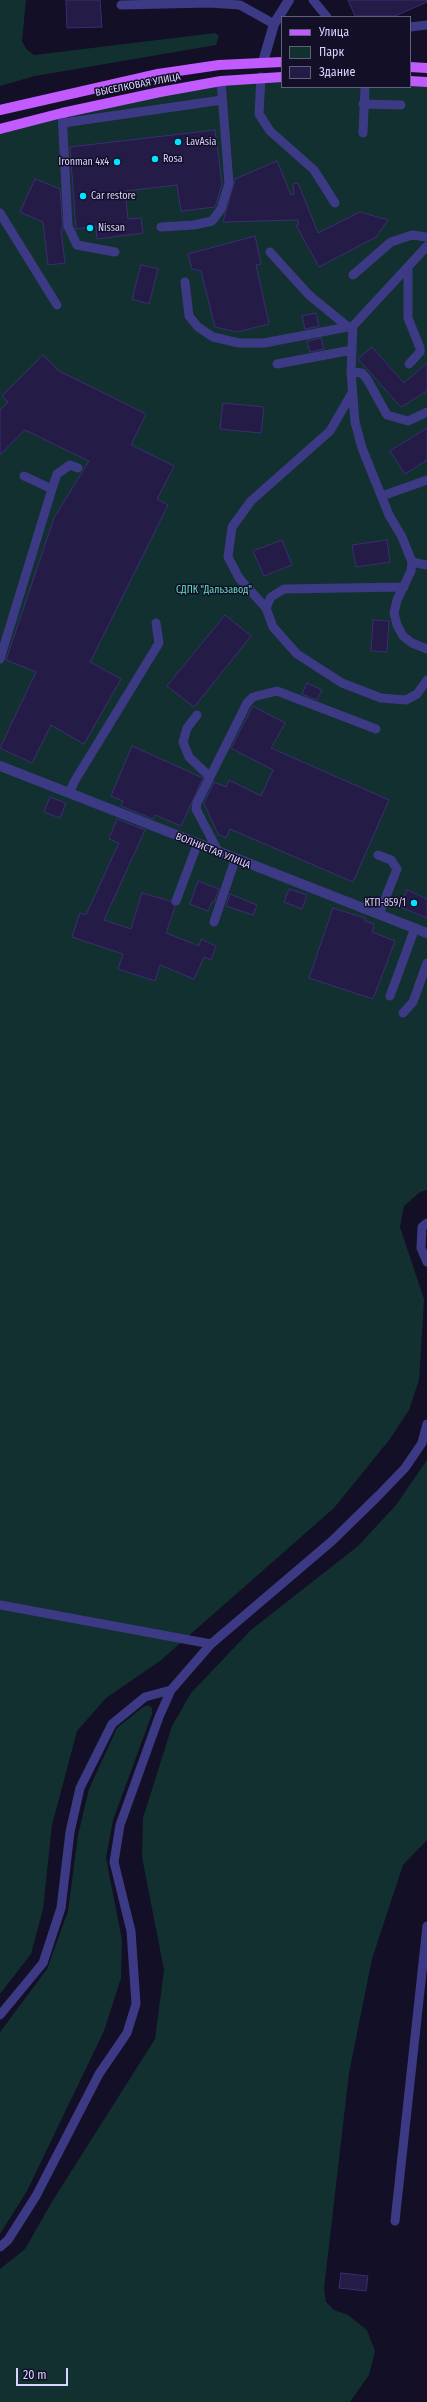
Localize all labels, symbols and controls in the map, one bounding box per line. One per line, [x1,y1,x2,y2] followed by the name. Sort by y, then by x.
[281,16,411,88] legend
[319,25,349,39] text: Улица
[319,45,344,59] text: Парк
[319,65,355,79] text: Здание
[94,71,182,99] street label: ВЫСЕЛКОВАЯ УЛИЦА
[186,136,217,148] place label: LavAsia
[173,137,183,147] marker: LavAsia
[163,153,183,165] place label: Rosa
[150,154,160,164] marker: Rosa
[59,156,109,168] place label: Ironman 4x4
[112,157,122,167] marker: Ironman 4x4
[91,190,136,202] place label: Car restore
[78,191,88,201] marker: Car restore
[98,222,125,234] place label: Nissan
[85,223,95,233] marker: Nissan
[176,584,252,596] park label: СДПК "Дальзавод"
[174,831,252,871] street label: ВОЛНИСТАЯ УЛИЦА
[364,897,406,909] place label: КТП-859/1
[409,898,419,908] marker: КТП-859/1
[18,2360,70,2386] scale bar
[23,2368,47,2382] text: 20 m

